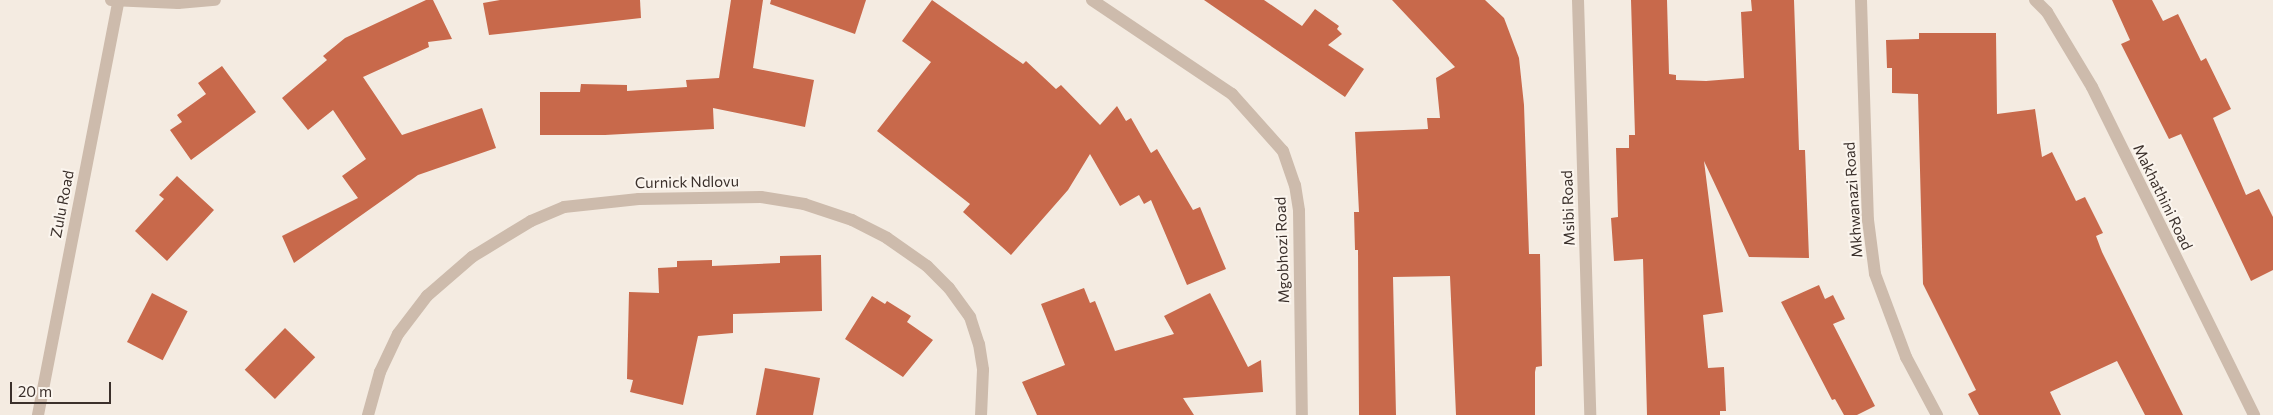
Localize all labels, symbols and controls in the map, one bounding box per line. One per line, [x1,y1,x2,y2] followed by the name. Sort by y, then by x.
[1840,141,1866,259] street label: Mkhwanazi Road
[2130,141,2196,253] street label: Makhathini Road
[47,169,77,239] street label: Zulu Road
[1558,170,1578,246] street label: Msibi Road
[635,172,739,192] street label: Curnick Ndlovu
[1271,196,1293,304] street label: Mgobhozi Road
[12,372,114,404] scale bar
[18,382,52,400] text: 20 m

